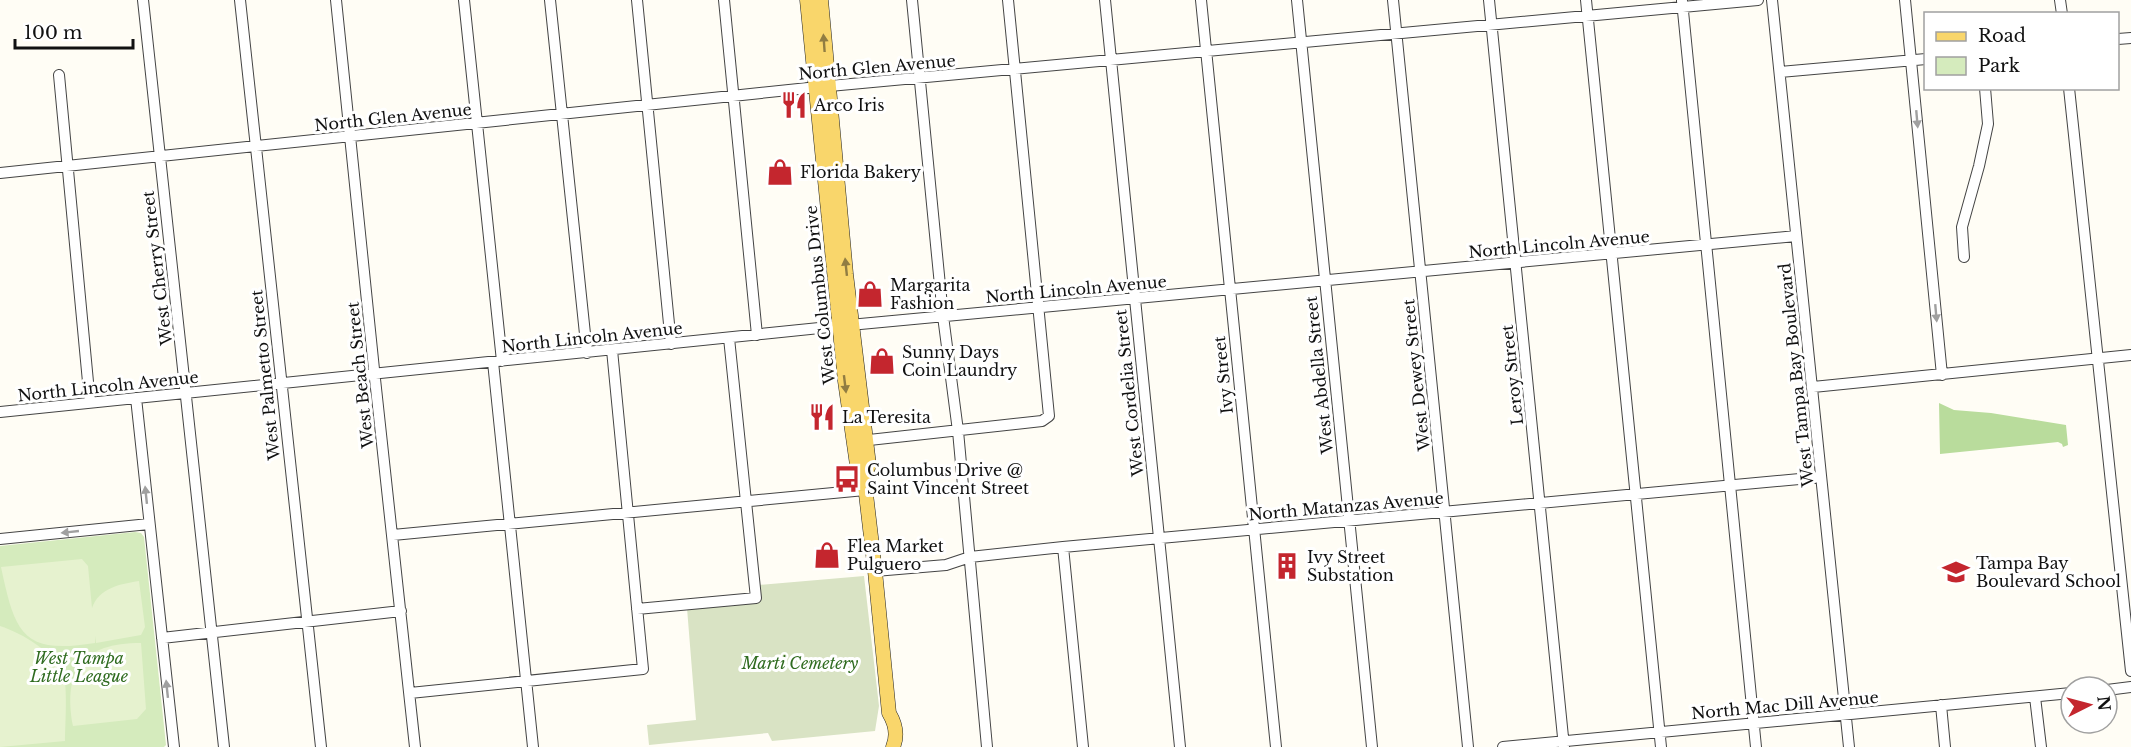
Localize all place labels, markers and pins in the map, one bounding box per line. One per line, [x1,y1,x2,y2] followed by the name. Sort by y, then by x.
[779,90,809,120] restaurant icon: Arco Iris
[813,95,884,115] place label: Arco Iris
[765,157,795,187] shop icon: Florida Bakery
[800,162,922,182] place label: Florida Bakery
[890,275,971,313] place label: Margarita Fashion
[855,279,885,309] shop icon: Margarita Fashion
[902,342,1018,380] place label: Sunny Days Coin Laundry
[867,346,897,376] shop icon: Sunny Days Coin Laundry
[807,402,837,432] restaurant icon: La Teresita
[842,407,931,427] place label: La Teresita
[867,460,1029,498] place label: Columbus Drive @ Saint Vincent Street
[832,464,862,494] bus stop icon: Columbus Drive @ Saint Vincent Street
[847,536,944,574] place label: Flea Market Pulguero
[812,540,842,570] shop icon: Flea Market Pulguero
[1307,547,1394,585] place label: Ivy Street Substation
[1272,551,1302,581] building icon: Ivy Street Substation
[1976,553,2121,591] place label: Tampa Bay Boulevard School
[1941,557,1971,587] school or university icon: Tampa Bay Boulevard School

